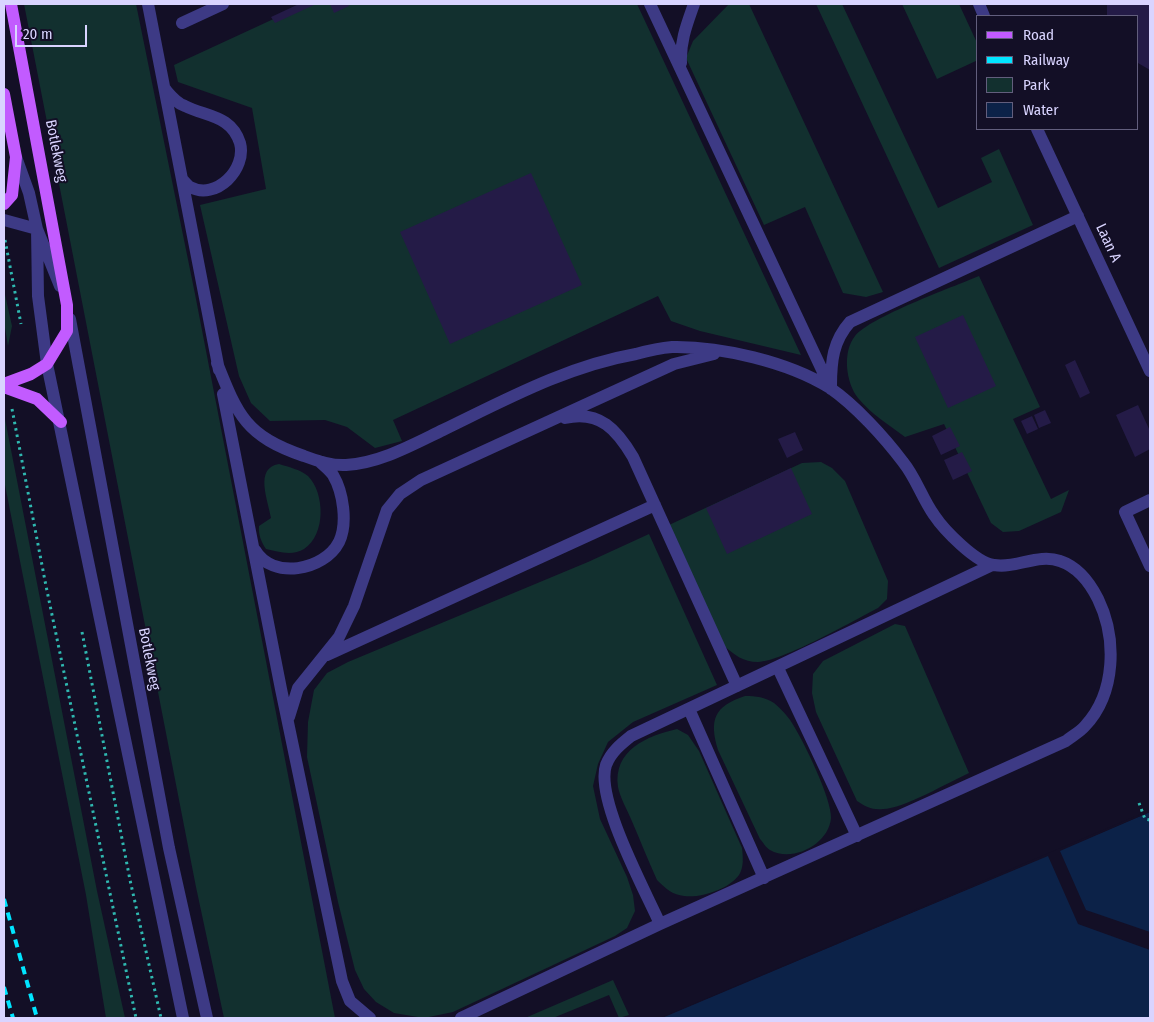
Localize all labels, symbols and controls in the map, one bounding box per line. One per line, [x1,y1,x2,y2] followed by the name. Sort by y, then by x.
[18,15,90,47] scale bar
[976,15,1139,130] legend
[23,25,53,43] text: 20 m
[1023,26,1054,44] text: Road
[1023,51,1070,69] text: Railway
[1023,76,1050,94] text: Park
[1023,101,1058,119] text: Water
[41,118,71,184] street label: Botlekweg
[1091,221,1125,265] street label: Laan A
[134,626,164,692] street label: Botlekweg

